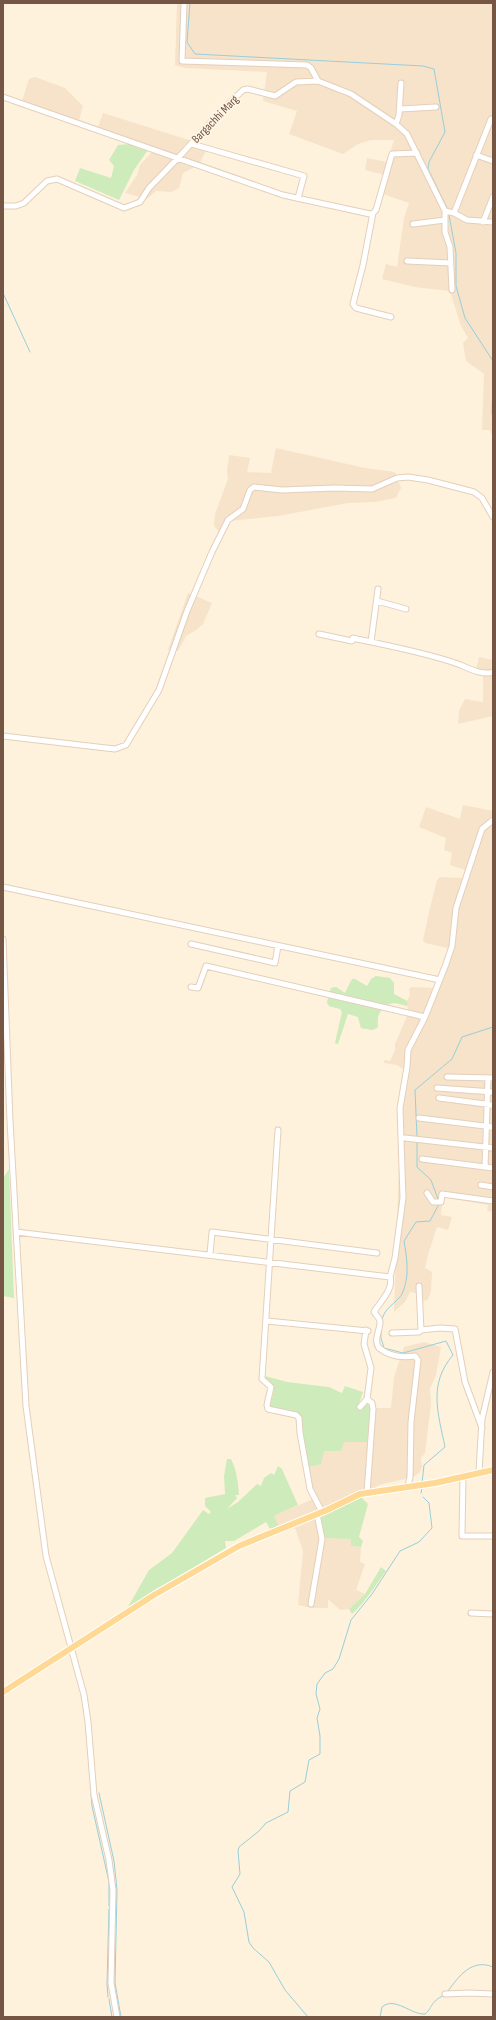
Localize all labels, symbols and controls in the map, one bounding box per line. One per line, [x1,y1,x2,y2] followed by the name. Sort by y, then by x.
[189,92,242,147] street label: Bargachhi Marg

